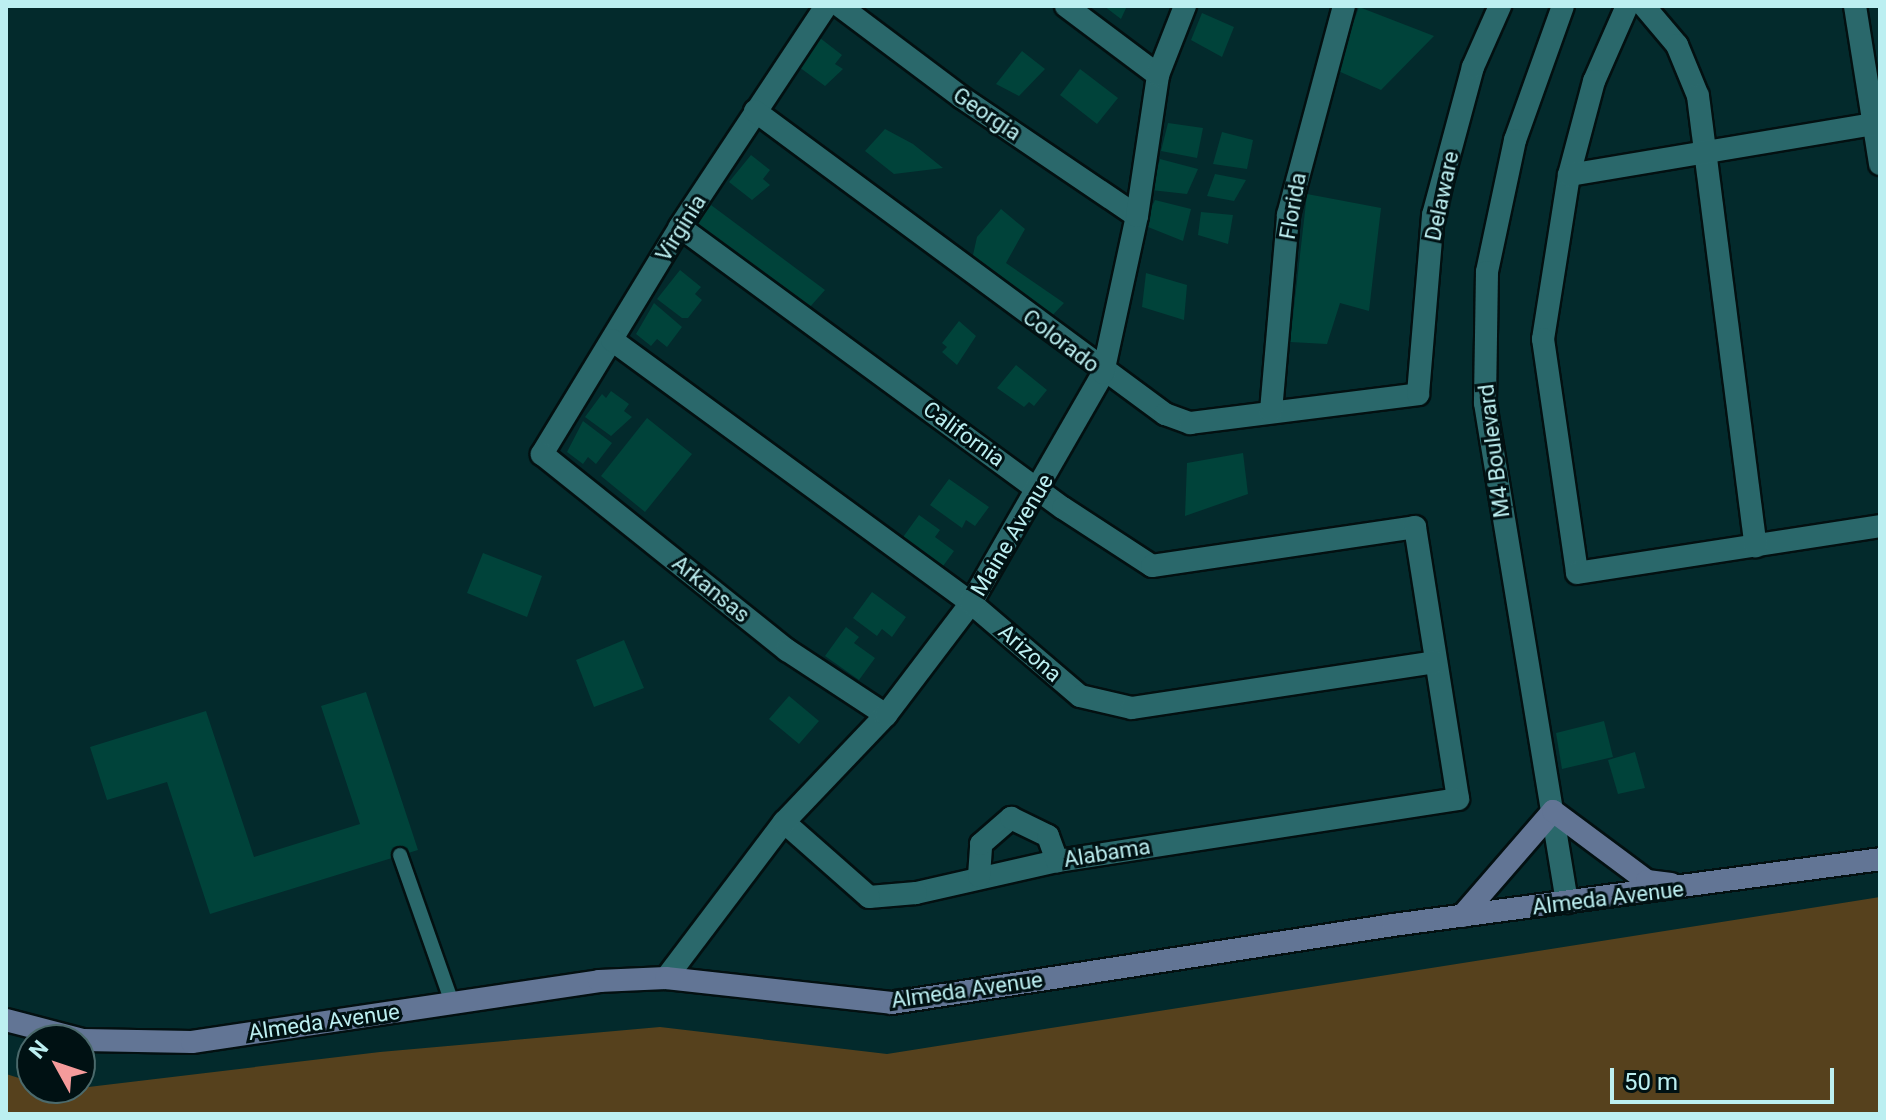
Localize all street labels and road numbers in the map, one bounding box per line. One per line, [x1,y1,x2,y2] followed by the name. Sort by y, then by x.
[948,82,1026,146] street label: Georgia
[1420,149,1464,243] street label: Delaware
[1274,171,1312,241] street label: Florida
[650,190,712,266] street label: Virginia
[1018,304,1104,378] street label: Colorado
[1473,383,1515,519] street label: M4 Boulevard
[918,396,1010,472] street label: California
[965,469,1059,601] street label: Maine Avenue
[667,550,755,628] street label: Arkansas
[993,619,1067,687] street label: Arizona
[1062,833,1152,873] street label: Alabama
[1531,876,1685,920] street label: Almeda Avenue
[890,966,1044,1014] street label: Almeda Avenue
[247,998,401,1046] street label: Almeda Avenue

